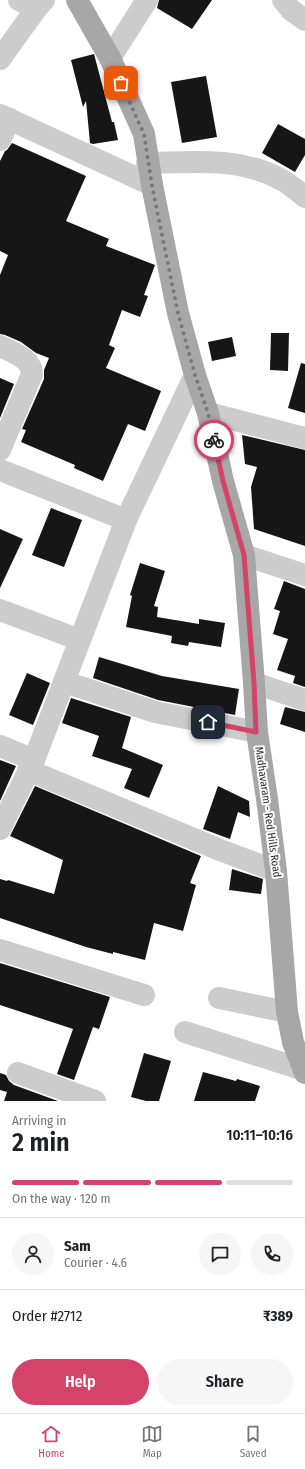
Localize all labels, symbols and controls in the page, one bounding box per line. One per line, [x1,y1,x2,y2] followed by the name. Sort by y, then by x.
[104,66,138,100] pin
[110,72,132,94] icon: bag
[194,420,234,460] courier
[203,429,225,451] icon: bike
[191,705,225,739] pin
[197,711,219,733] icon: home
[252,746,284,878] street label: Madhavaram - Red Hills Road
[12,1113,66,1128] text: Arriving in
[226,1126,293,1144] text: 10:11–10:16
[12,1127,70,1158] text: 2 min
[12,1191,110,1206] text: On the way · 120 m
[12,1233,54,1275] button: person
[199,1233,241,1275] button: chat
[251,1233,293,1275] button: phone
[64,1237,91,1255] text: Sam
[64,1255,127,1270] text: Courier · 4.6
[12,1307,82,1325] text: Order #2712
[263,1307,293,1325] text: ₹389
[12,1359,149,1405] button: Help
[157,1359,293,1405] button: Share
[38,1423,65,1460] tab: Home
[141,1423,163,1460] tab: Map
[240,1423,267,1460] tab: Saved

